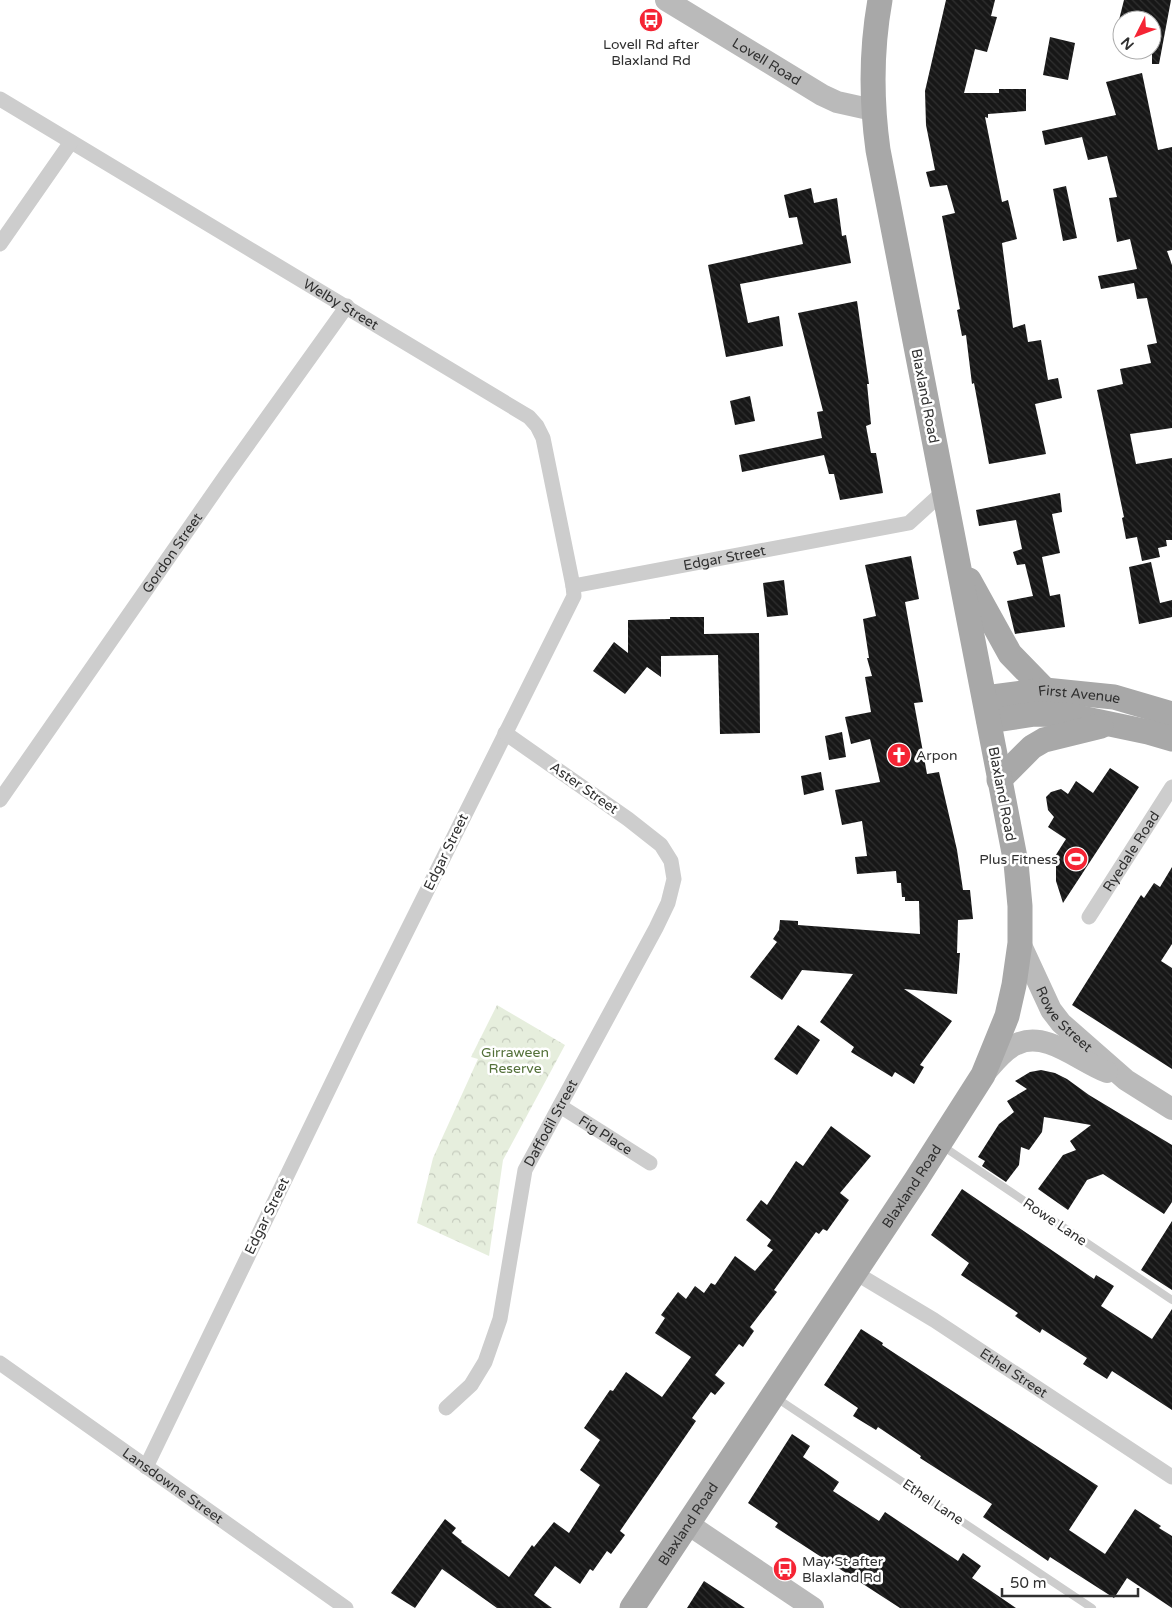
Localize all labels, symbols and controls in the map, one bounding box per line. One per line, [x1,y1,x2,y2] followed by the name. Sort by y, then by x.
[638,7,664,33] bus stop icon: Lovell Rd after Blaxland Rd
[1112,10,1162,60] north arrow
[1118,33,1138,53] text: N
[729,34,804,89] street label: Lovell Road
[603,36,700,69] place label: Lovell Rd after Blaxland Rd
[300,275,382,334] street label: Welby Street
[907,347,943,445] street label: Blaxland Road
[138,509,206,596] street label: Gordon Street
[682,541,768,574] street label: Edgar Street
[1037,681,1123,707] street label: First Avenue
[886,742,912,768] church icon: Arpon
[984,745,1020,843] street label: Blaxland Road
[916,747,958,764] place label: Arpon
[547,758,622,818] street label: Aster Street
[1099,808,1163,895] street label: Ryedale Road
[420,810,472,893] street label: Edgar Street
[1063,846,1089,872] sports icon: Plus Fitness
[979,851,1058,868] place label: Plus Fitness
[1033,983,1097,1056] street label: Rowe Street
[481,1044,549,1077] park label: Girraween Reserve
[520,1076,581,1169] street label: Daffodil Street
[576,1112,636,1158] street label: Fig Place
[878,1141,945,1231] street label: Blaxland Road
[241,1174,293,1257] street label: Edgar Street
[1020,1194,1090,1250] street label: Rowe Lane
[977,1344,1052,1402] street label: Ethel Street
[119,1444,227,1527] street label: Lansdowne Street
[899,1475,967,1529] street label: Ethel Lane
[654,1479,722,1569] street label: Blaxland Road
[802,1553,884,1586] place label: May St after Blaxland Rd
[772,1556,798,1582] bus stop icon: May St after Blaxland Rd
[1002,1566,1138,1598] scale bar
[1010,1574,1047,1592] text: 50 m

